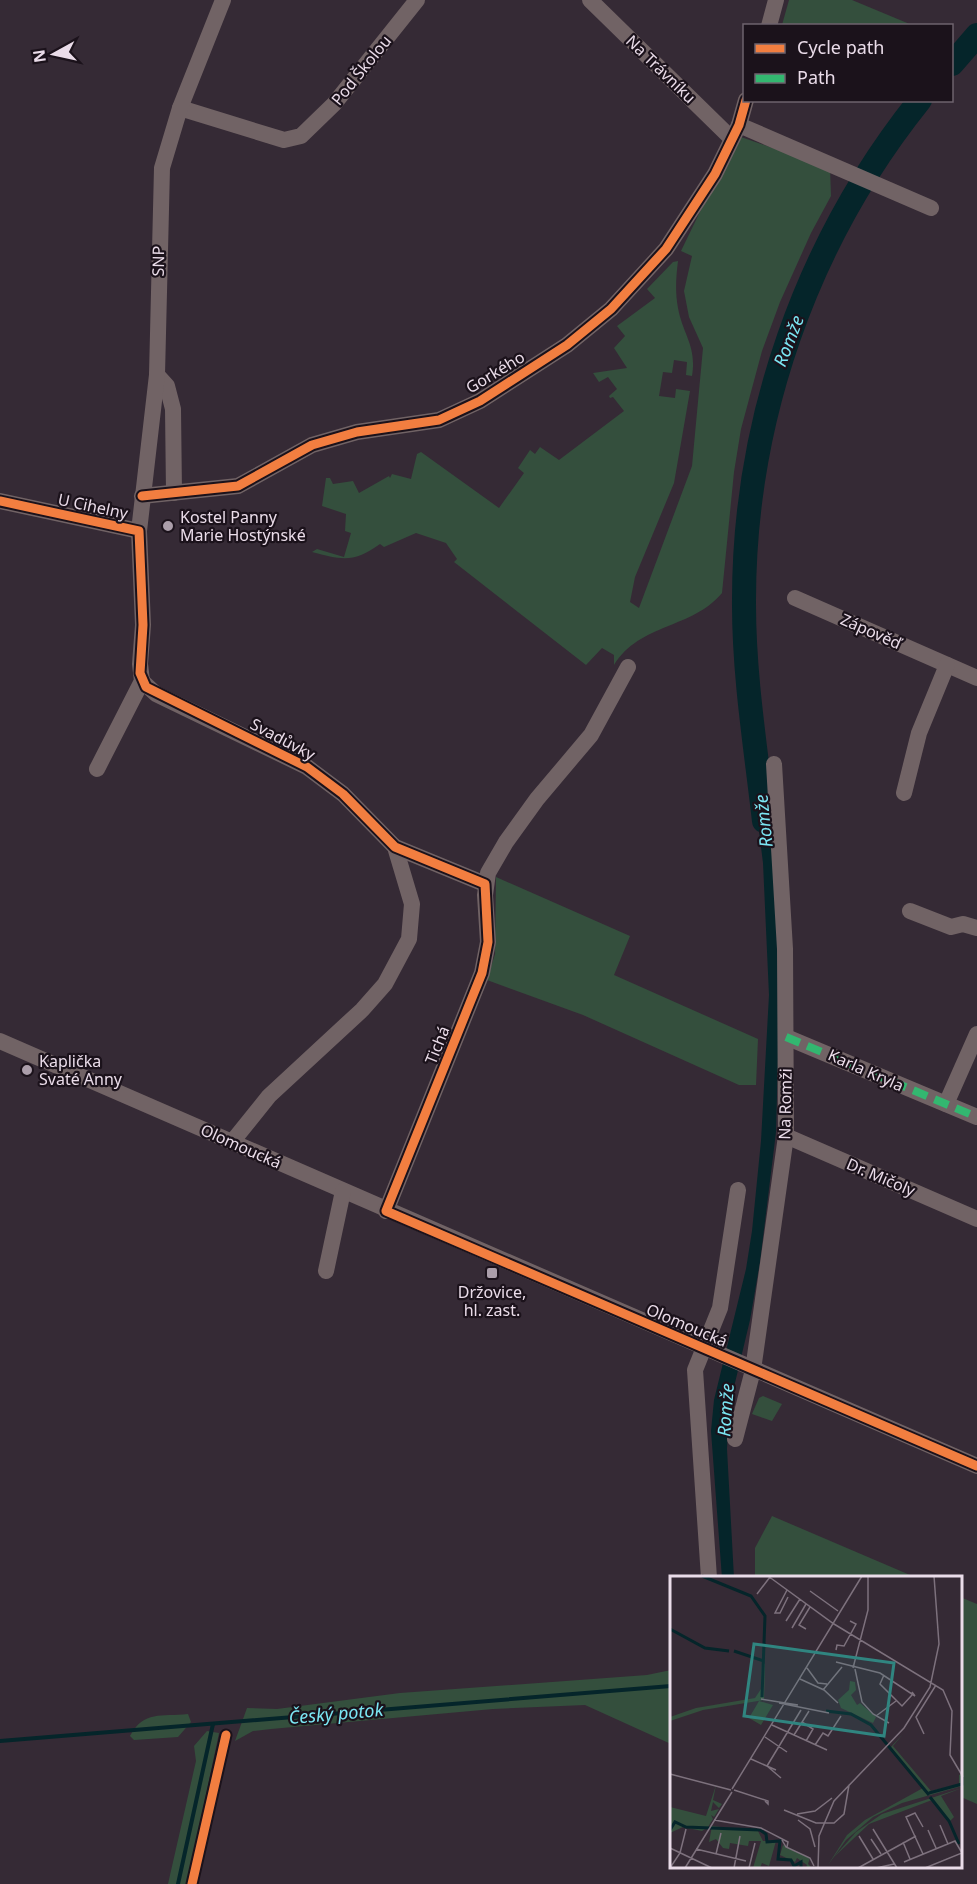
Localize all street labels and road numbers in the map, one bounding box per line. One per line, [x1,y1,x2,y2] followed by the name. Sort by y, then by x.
[326,30,396,110] street label: Pod Školou
[621,30,701,108] street label: Na Trávníku
[147,245,169,277] street label: SNP
[461,346,529,398] street label: Gorkého
[56,488,131,524] street label: U Cihelny
[837,608,907,655] street label: Zápověď
[247,713,320,766] street label: Svadůvky
[419,1023,455,1067] street label: Tichá
[825,1044,907,1096] street label: Karla Kryla
[773,1068,797,1140] street label: Na Romži
[197,1118,285,1174] street label: Olomoucká
[843,1153,919,1202] street label: Dr. Mičoly
[643,1298,731,1352] street label: Olomoucká

